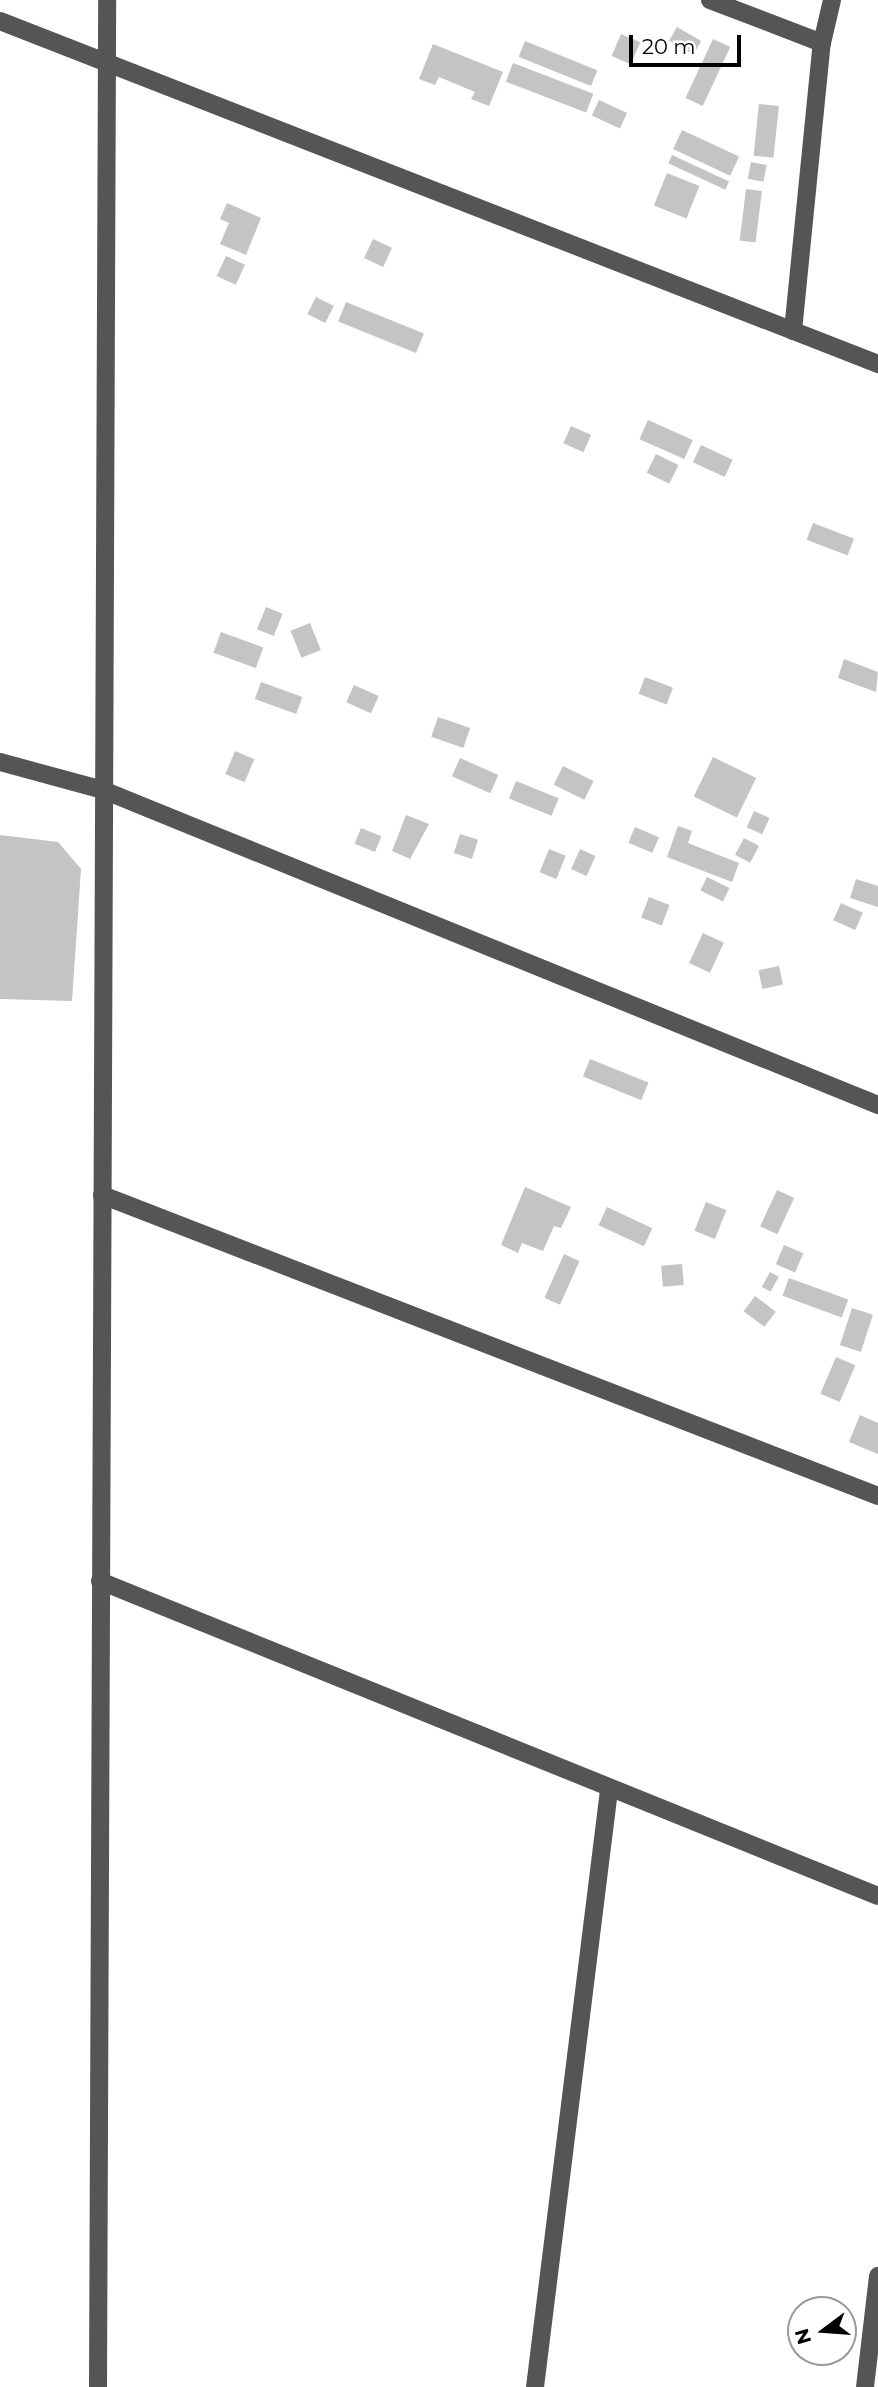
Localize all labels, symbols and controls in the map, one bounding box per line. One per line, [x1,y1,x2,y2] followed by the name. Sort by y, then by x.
[633,21,745,65] scale bar
[642,34,696,59] text: 20 m
[787,2296,857,2366] north arrow
[790,2326,816,2347] text: N

